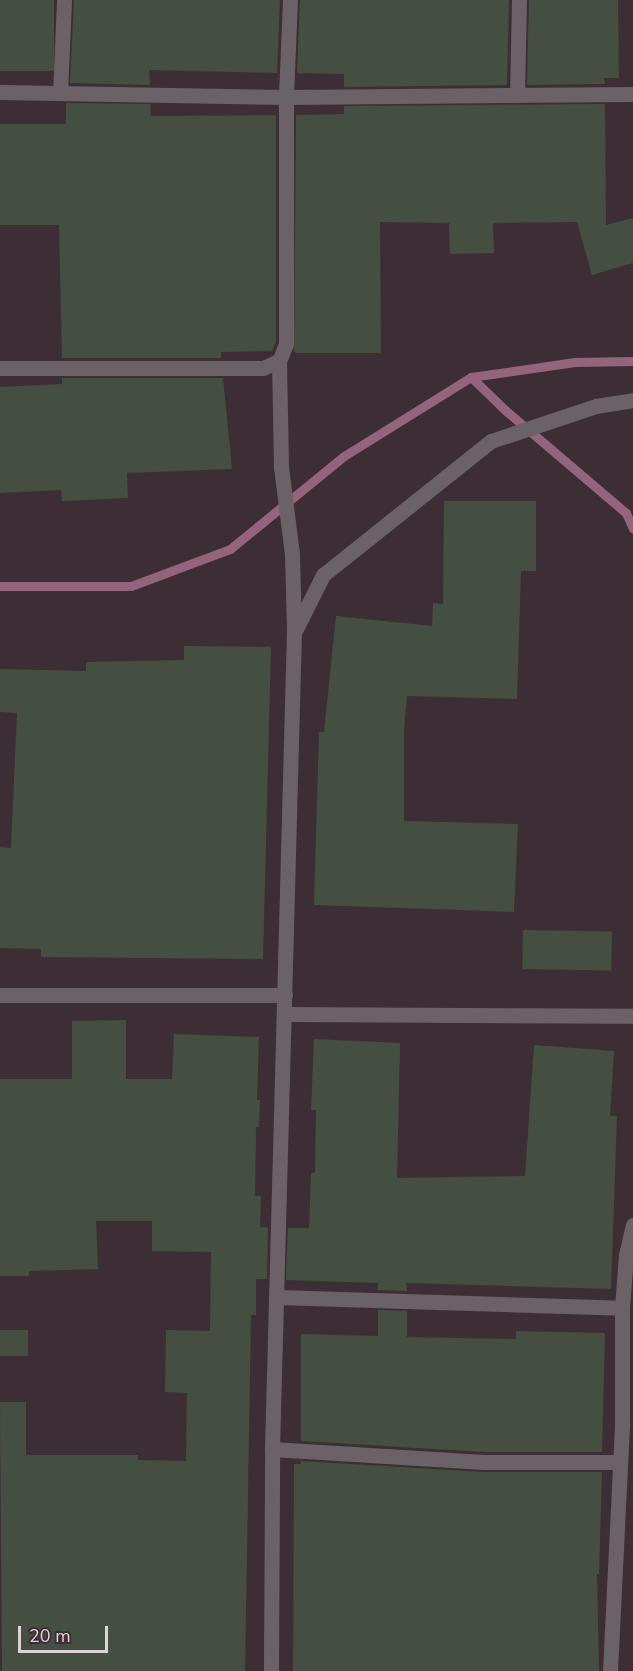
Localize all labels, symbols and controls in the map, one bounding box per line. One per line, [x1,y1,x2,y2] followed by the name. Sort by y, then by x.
[21,1614,111,1652] scale bar
[29,1624,71,1648] text: 20 m

